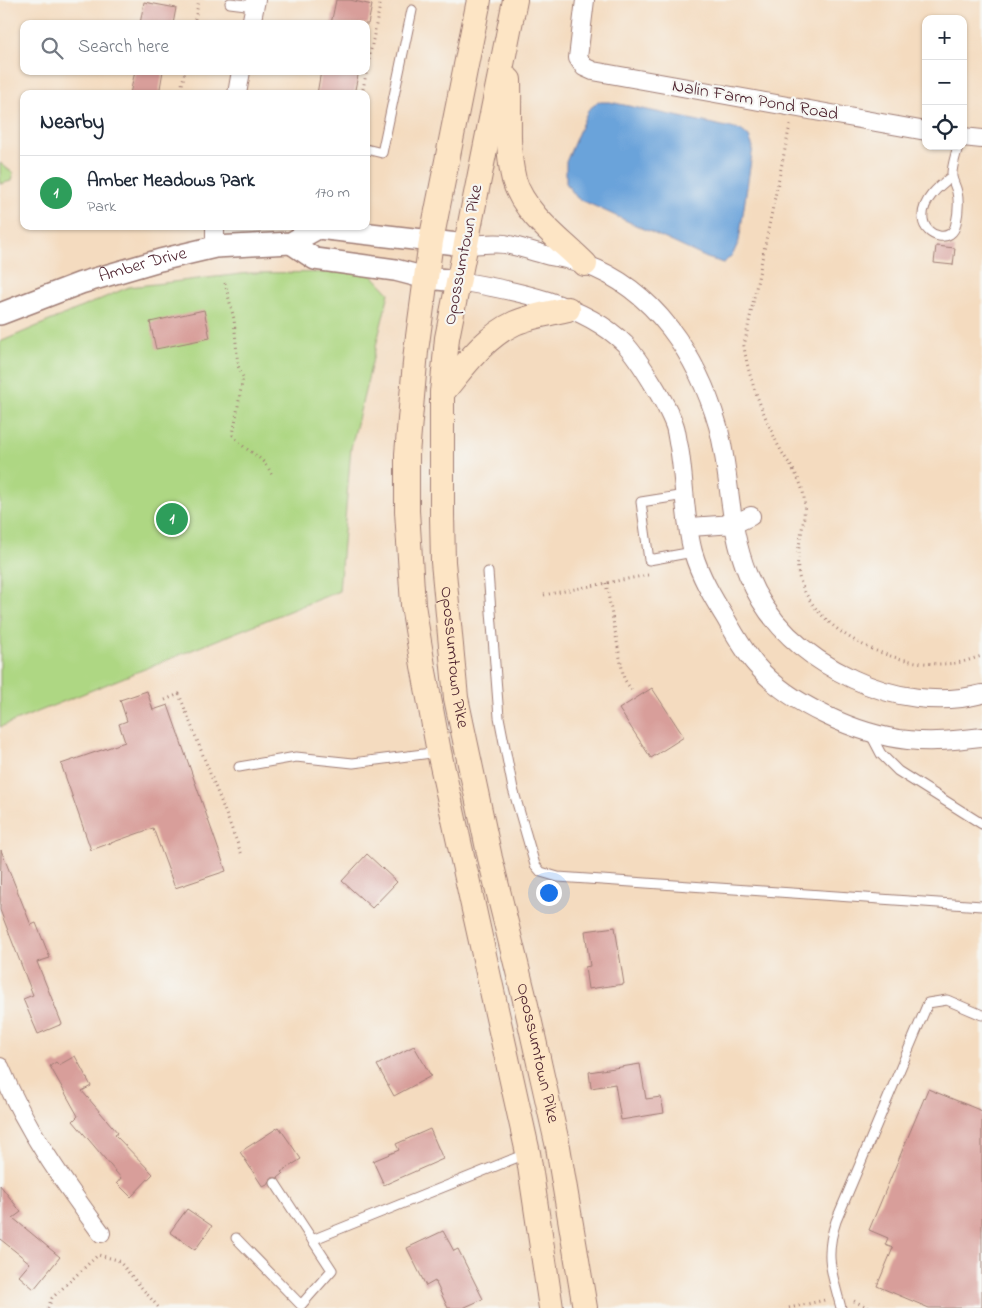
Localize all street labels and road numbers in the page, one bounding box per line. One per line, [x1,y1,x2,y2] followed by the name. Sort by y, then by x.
[670,74,840,128] street label: Nalin Farm Pond Road
[438,182,491,327] street label: Opossumtown Pike
[96,241,190,290] street label: Amber Drive
[432,585,475,732] street label: Opossumtown Pike
[508,981,565,1127] street label: Opossumtown Pike

